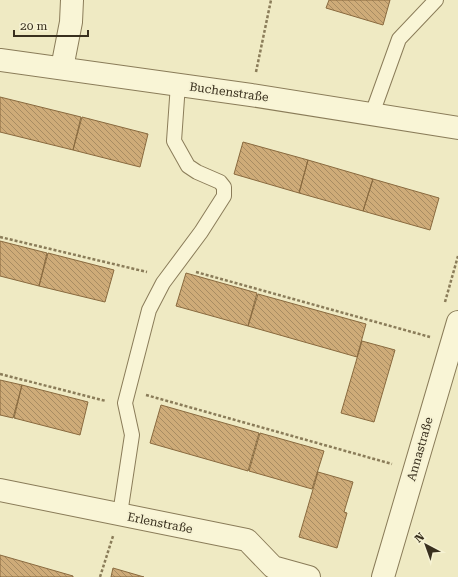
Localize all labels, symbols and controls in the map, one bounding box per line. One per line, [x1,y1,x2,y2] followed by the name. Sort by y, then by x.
[14,12,88,38] scale bar
[20,19,47,33] text: 20 m
[189,80,270,105] street label: Buchenstraße
[404,415,436,483] street label: Annastraße
[126,510,194,536] street label: Erlenstraße
[406,525,446,565] north arrow
[412,530,428,546] text: N

